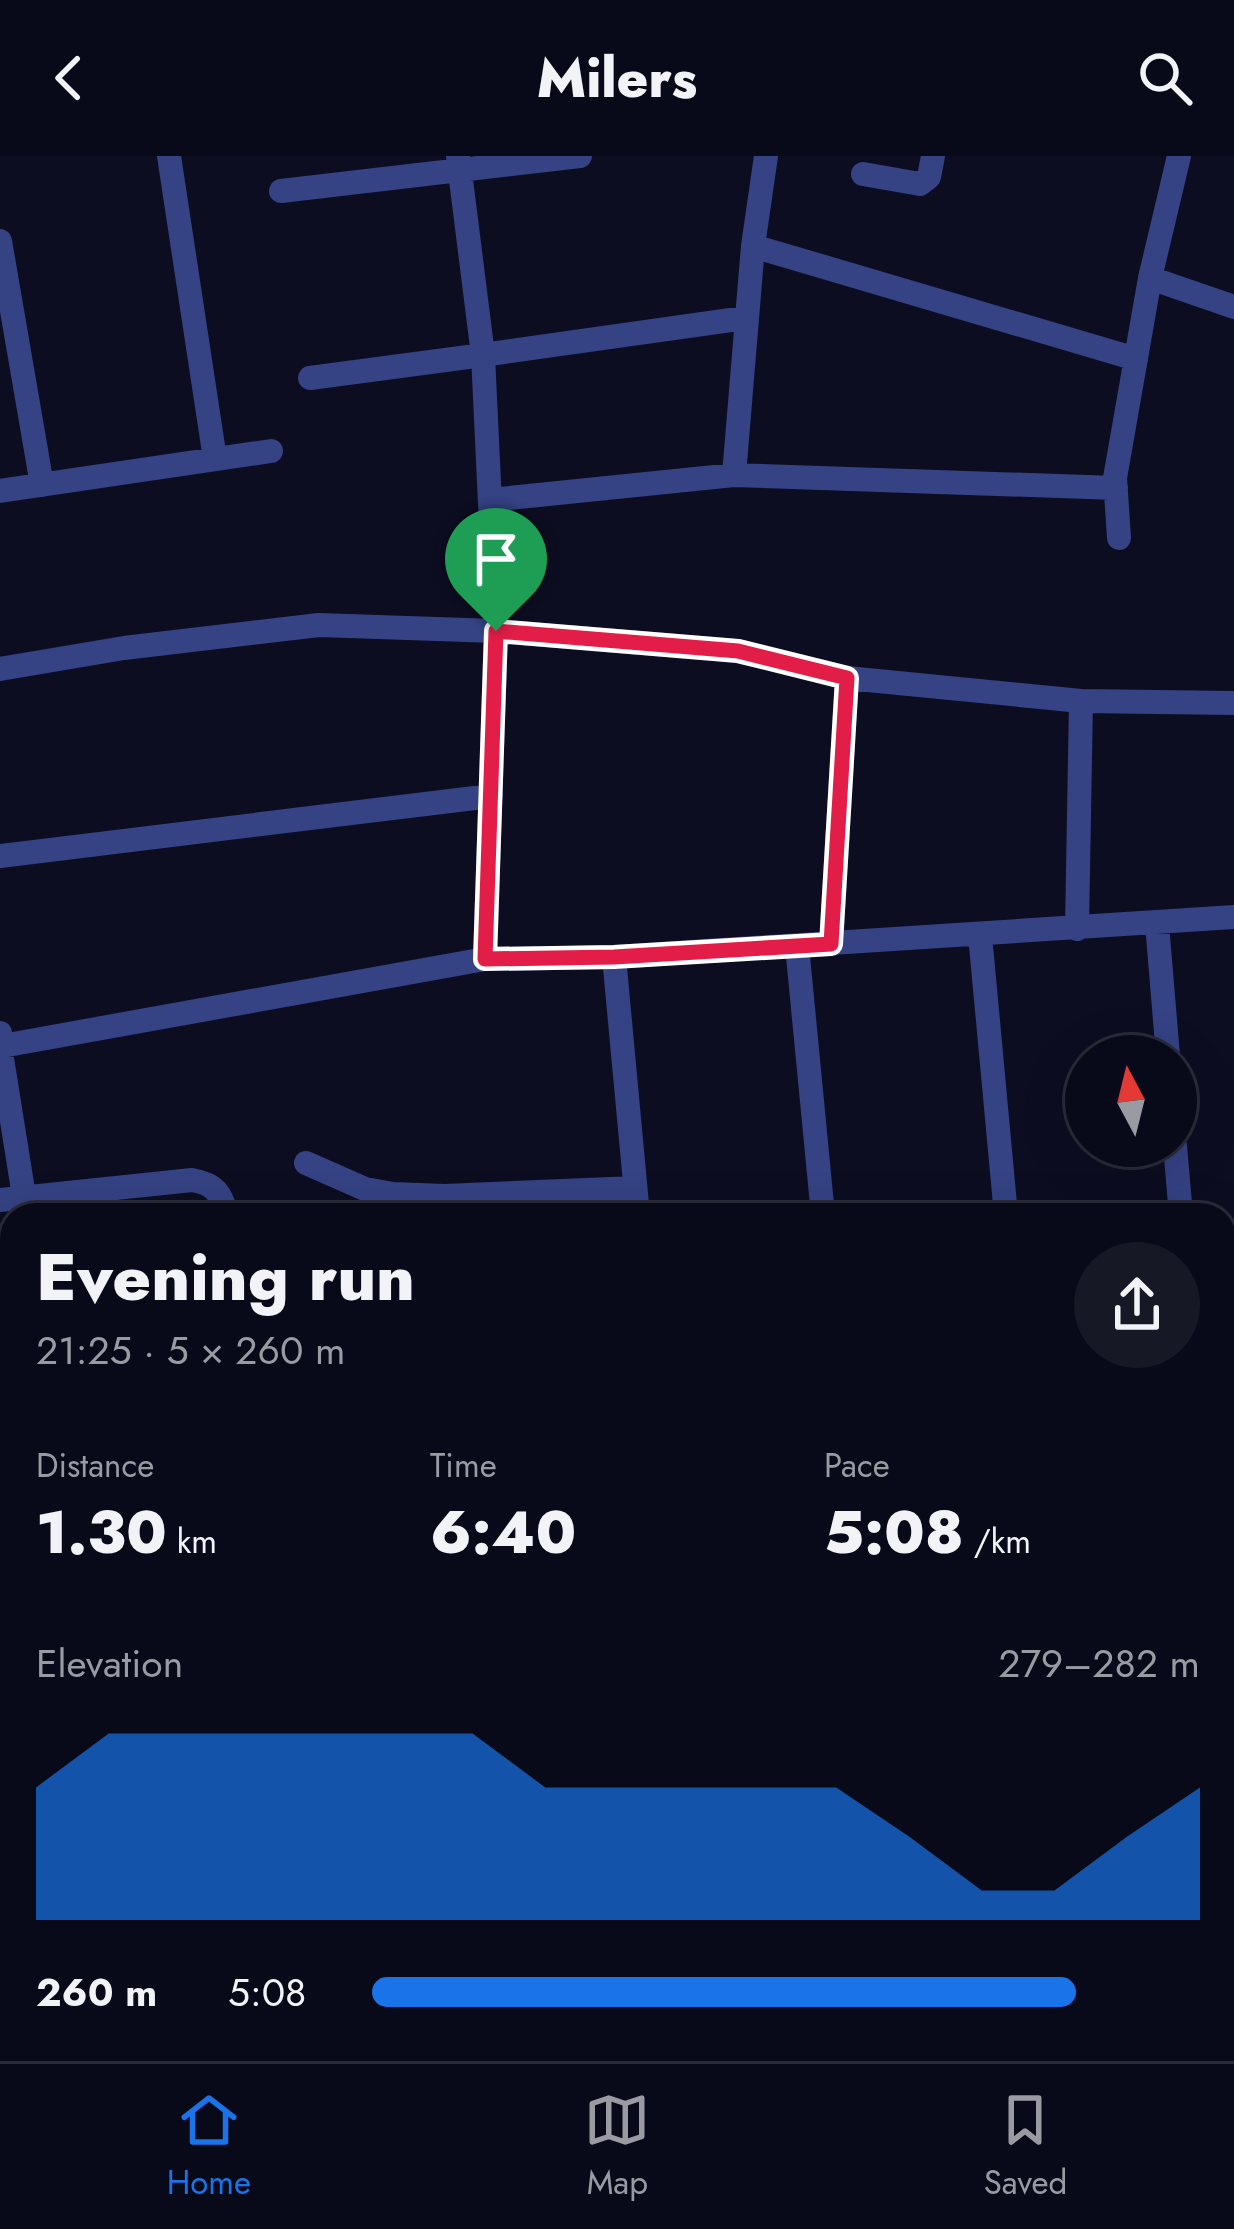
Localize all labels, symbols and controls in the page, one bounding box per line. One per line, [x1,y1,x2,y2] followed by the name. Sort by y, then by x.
[537,39,697,117] text: Milers
[36,45,102,111] icon: back
[1132,45,1198,111] icon: search
[445,508,547,631] pin
[463,526,529,592] icon: arrive
[1065,1035,1197,1167] north arrow
[1065,1035,1197,1167] map controls
[36,1229,415,1325] text: Evening run
[1074,1242,1200,1368] button: share
[36,1322,346,1379] text: 21:25 · 5 × 260 m
[36,1442,154,1489] text: Distance
[430,1442,497,1489] text: Time
[824,1442,890,1489] text: Pace
[36,1489,167,1576] text: 1.30
[430,1489,576,1576] text: 6:40
[824,1489,964,1576] text: 5:08
[167,1518,217,1565] text: km
[964,1518,1031,1565] text: /km
[36,1635,183,1692] text: Elevation
[998,1635,1200,1692] text: 279–282 m
[36,1964,157,2021] text: 260 m
[228,1964,306,2021] text: 5:08
[167,2087,251,2206] tab: Home
[584,2087,650,2206] tab: Map
[984,2087,1067,2206] tab: Saved

